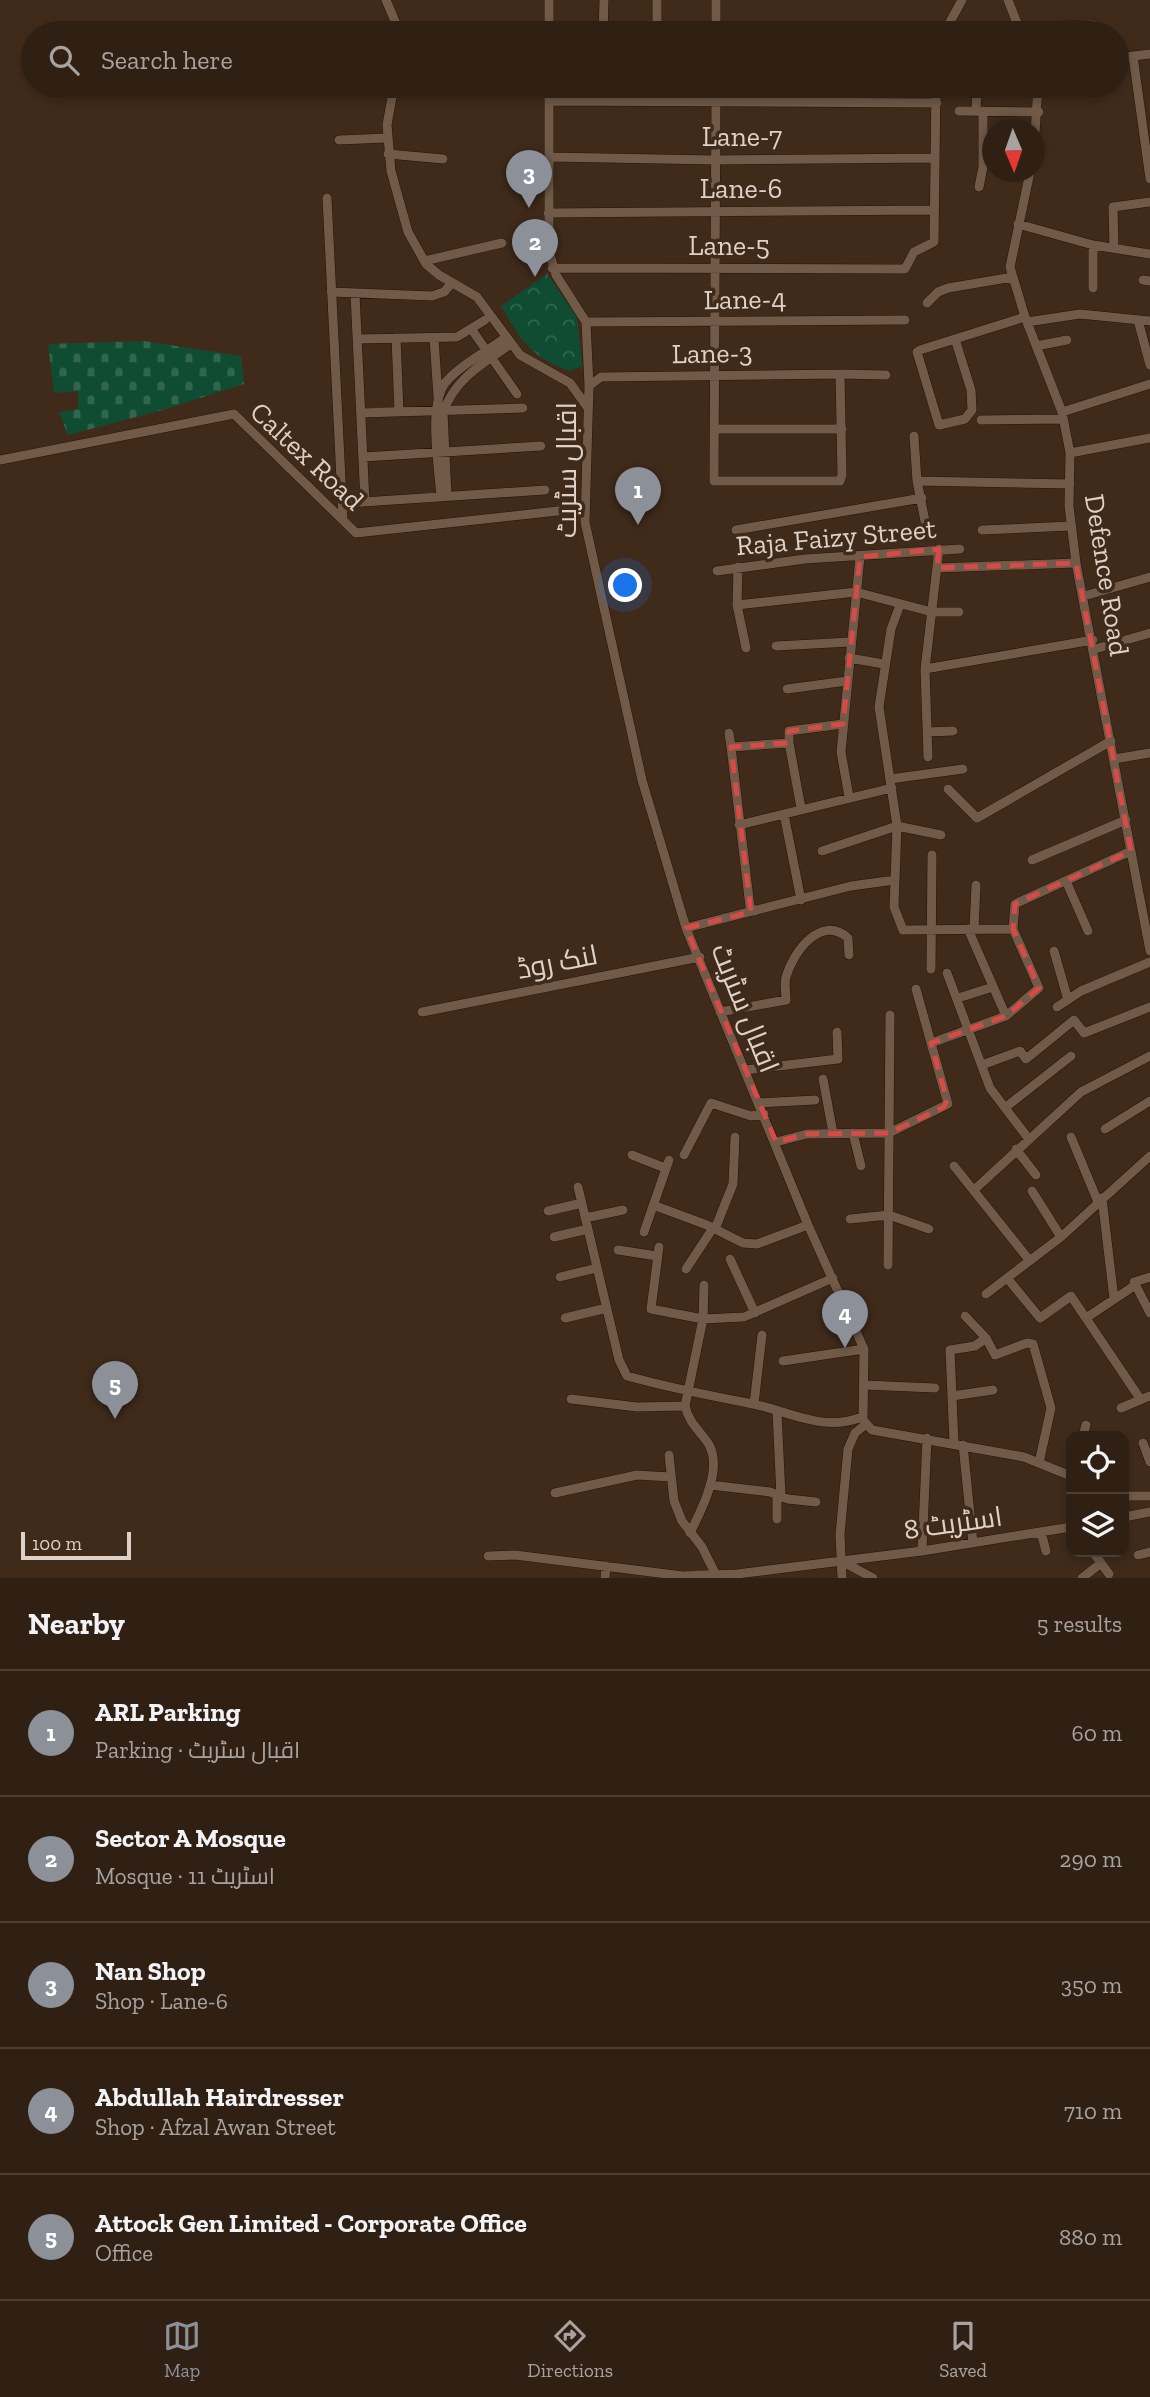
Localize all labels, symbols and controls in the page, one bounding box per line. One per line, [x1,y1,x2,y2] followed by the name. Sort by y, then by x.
[21,21,1129,98] search box
[45,41,83,79] icon: search
[101,44,233,76] text: Search here
[982,119,1045,182] north arrow
[702,120,782,153] street label: Lane-7
[506,150,552,208] pin: 3
[700,172,782,205] street label: Lane-6
[512,219,558,277] pin: 2
[688,229,770,262] street label: Lane-5
[703,282,787,316] street label: Lane-4
[671,336,753,370] street label: Lane-3
[243,395,371,517] street label: Caltex Road
[550,402,583,538] street label: اقبال سٹریٹ
[615,467,661,525] pin: 1
[1078,492,1136,658] street label: Defence Road
[734,512,938,562] street label: Raja Faizy Street
[608,568,642,602] your location
[514,938,600,986] street label: لنک روڈ
[704,939,786,1077] street label: اقبال سٹریٹ
[822,1290,868,1348] pin: 4
[92,1361,138,1419] pin: 5
[1066,1431,1129,1557] map controls
[1066,1431,1129,1494] button: locate
[1066,1494,1129,1557] button: layers
[902,1500,1004,1546] street label: اسٹریٹ 8
[21,1529,131,1561] scale bar
[32,1532,82,1555] text: 100 m
[28,1606,125,1642] text: Nearby
[1037,1610,1122,1638] text: 5 results
[95,1696,240,1728] text: ARL Parking
[46,1719,56,1747] text: 1
[1071,1719,1122,1747] text: 60 m
[95,1736,300,1764] text: Parking · اقبال سٹریٹ
[95,1822,286,1854] text: Sector A Mosque
[45,1845,57,1873] text: 2
[1060,1845,1122,1873] text: 290 m
[95,1862,275,1890] text: Mosque · اسٹریٹ 11
[95,1955,206,1987] text: Nan Shop
[45,1971,57,1999] text: 3
[1061,1971,1122,1999] text: 350 m
[95,1987,228,2015] text: Shop · Lane-6
[95,2081,344,2113] text: Abdullah Hairdresser
[44,2097,58,2125] text: 4
[1064,2097,1122,2125] text: 710 m
[95,2113,336,2141] text: Shop · Afzal Awan Street
[95,2207,527,2239] text: Attock Gen Limited - Corporate Office
[45,2223,57,2251] text: 5
[1059,2223,1122,2251] text: 880 m
[95,2239,153,2267] text: Office
[163,2317,201,2382] tab: Map
[527,2317,613,2382] tab: Directions
[939,2317,987,2382] tab: Saved

